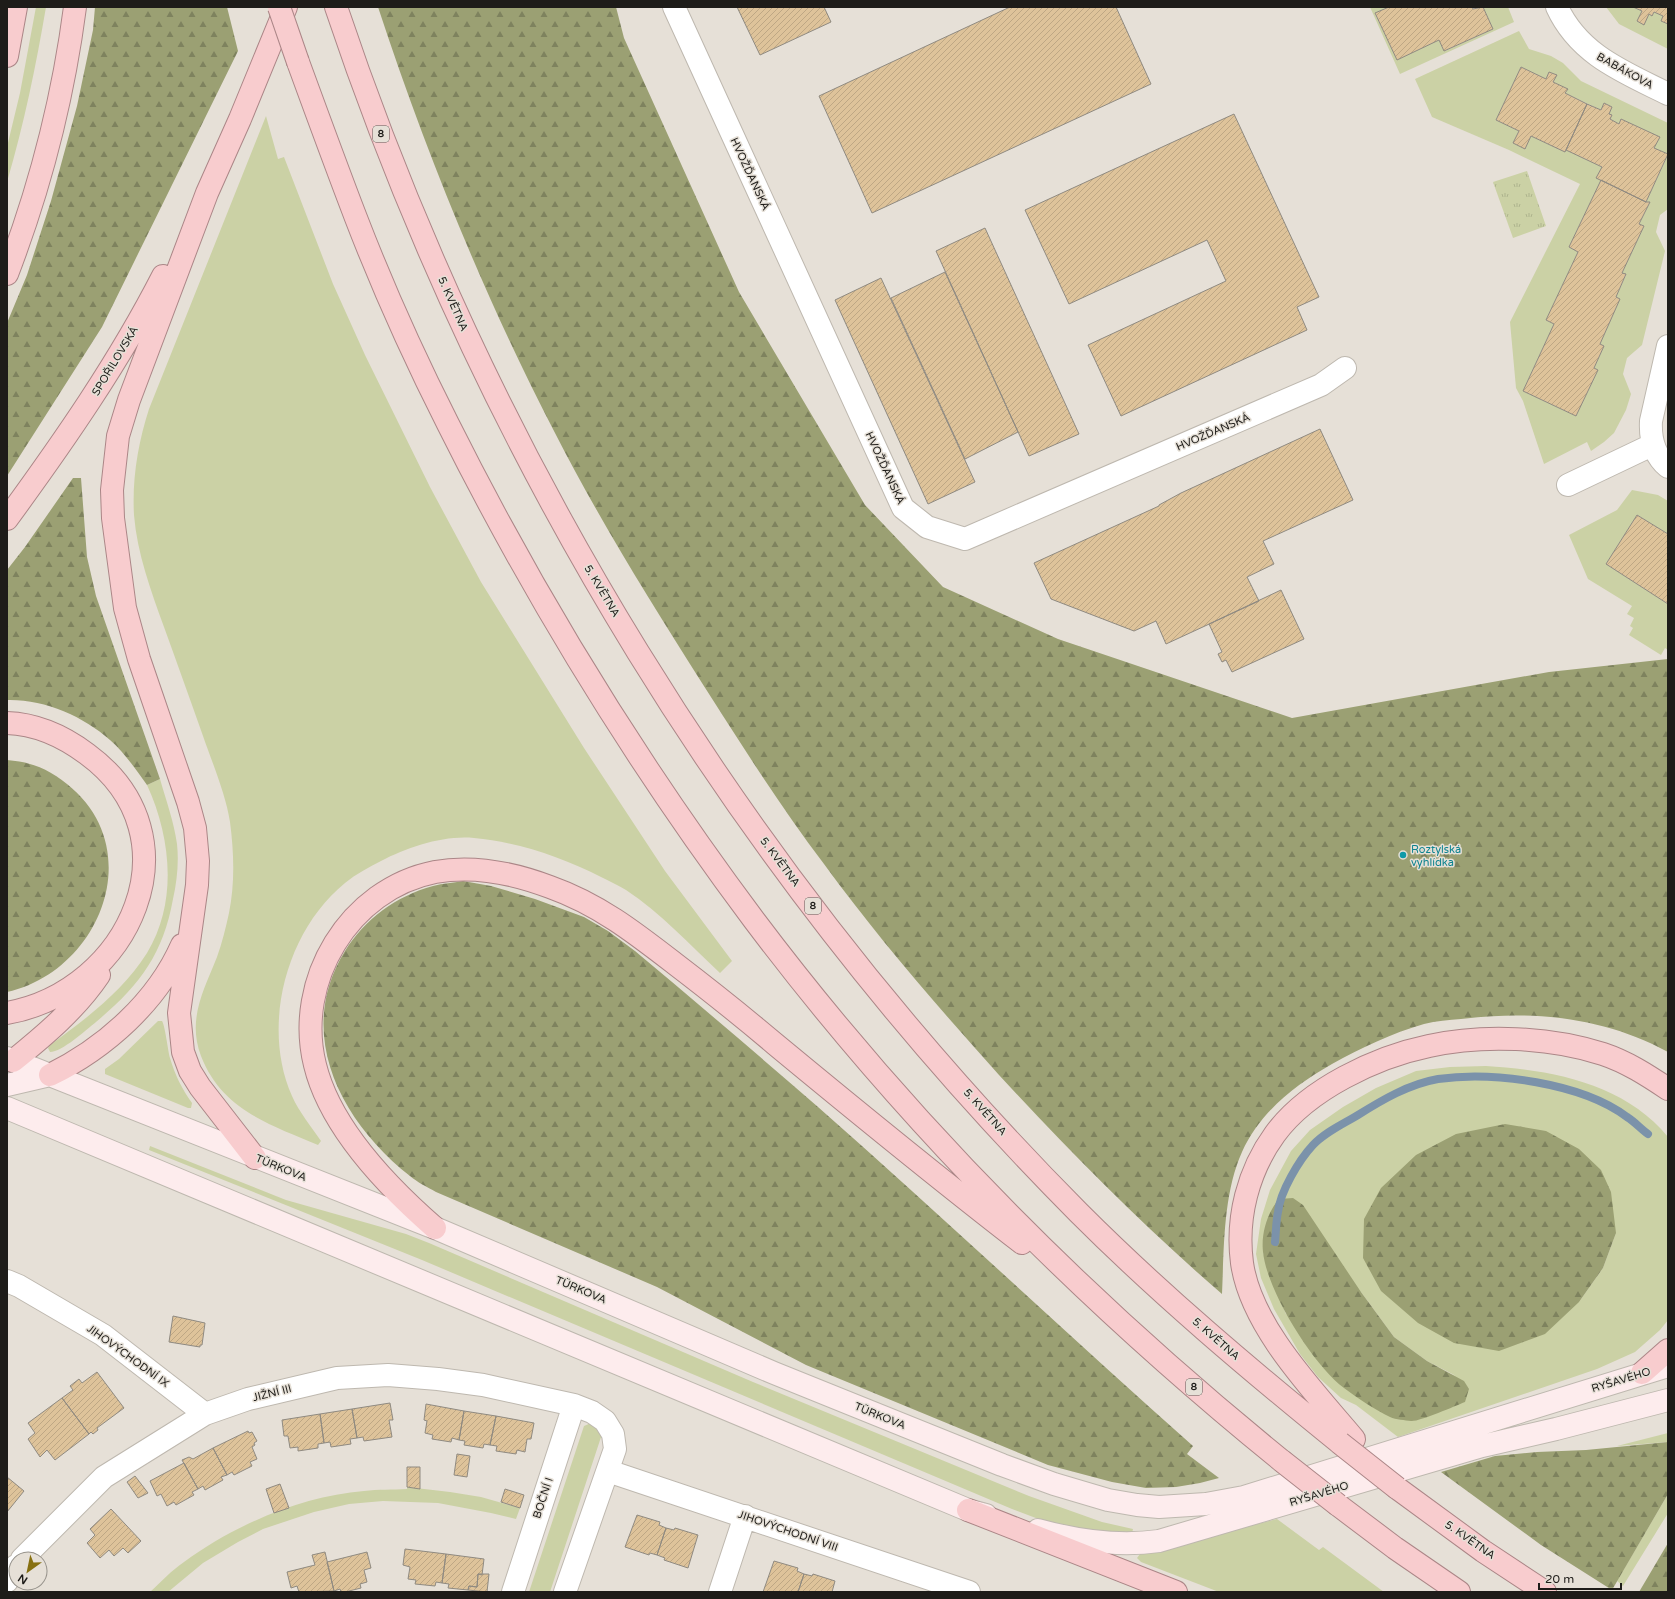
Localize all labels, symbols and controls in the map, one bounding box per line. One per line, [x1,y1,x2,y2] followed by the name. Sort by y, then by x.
[1594,49,1656,92] street label: BABÁKOVA
[373,126,389,142] road number: 8
[727,135,773,213] street label: HVOŽĎANSKÁ
[435,275,471,333] street label: 5. KVĚTNA
[88,323,141,398] street label: SPOŘILOVSKÁ
[1174,410,1252,453] street label: HVOŽĎANSKÁ
[862,429,908,507] street label: HVOŽĎANSKÁ
[581,563,623,619] street label: 5. KVĚTNA
[757,835,803,889] street label: 5. KVĚTNA
[1411,843,1461,869] place label: Roztylská vyhlídka
[1398,850,1408,860] marker: Roztylská vyhlídka
[805,898,821,914] road number: 8
[961,1086,1009,1138] street label: 5. KVĚTNA
[254,1152,308,1184] street label: TÜRKOVA
[554,1273,608,1307] street label: TÜRKOVA
[1190,1315,1242,1363] street label: 5. KVĚTNA
[84,1321,172,1390] street label: JIHOVÝCHODNÍ IX
[1590,1364,1652,1395] street label: RYŠAVÉHO
[1186,1379,1202,1395] road number: 8
[251,1381,293,1404] street label: JIŽNÍ III
[853,1400,907,1432] street label: TÜRKOVA
[529,1476,556,1520] street label: BOČNÍ I
[1288,1478,1350,1509] street label: RYŠAVÉHO
[736,1507,840,1554] street label: JIHOVÝCHODNÍ VIII
[1442,1518,1498,1562] street label: 5. KVĚTNA
[8,1551,48,1591] north arrow
[1539,1565,1621,1591] scale bar
[16,1571,30,1587] text: N
[1545,1572,1574,1586] text: 20 m

